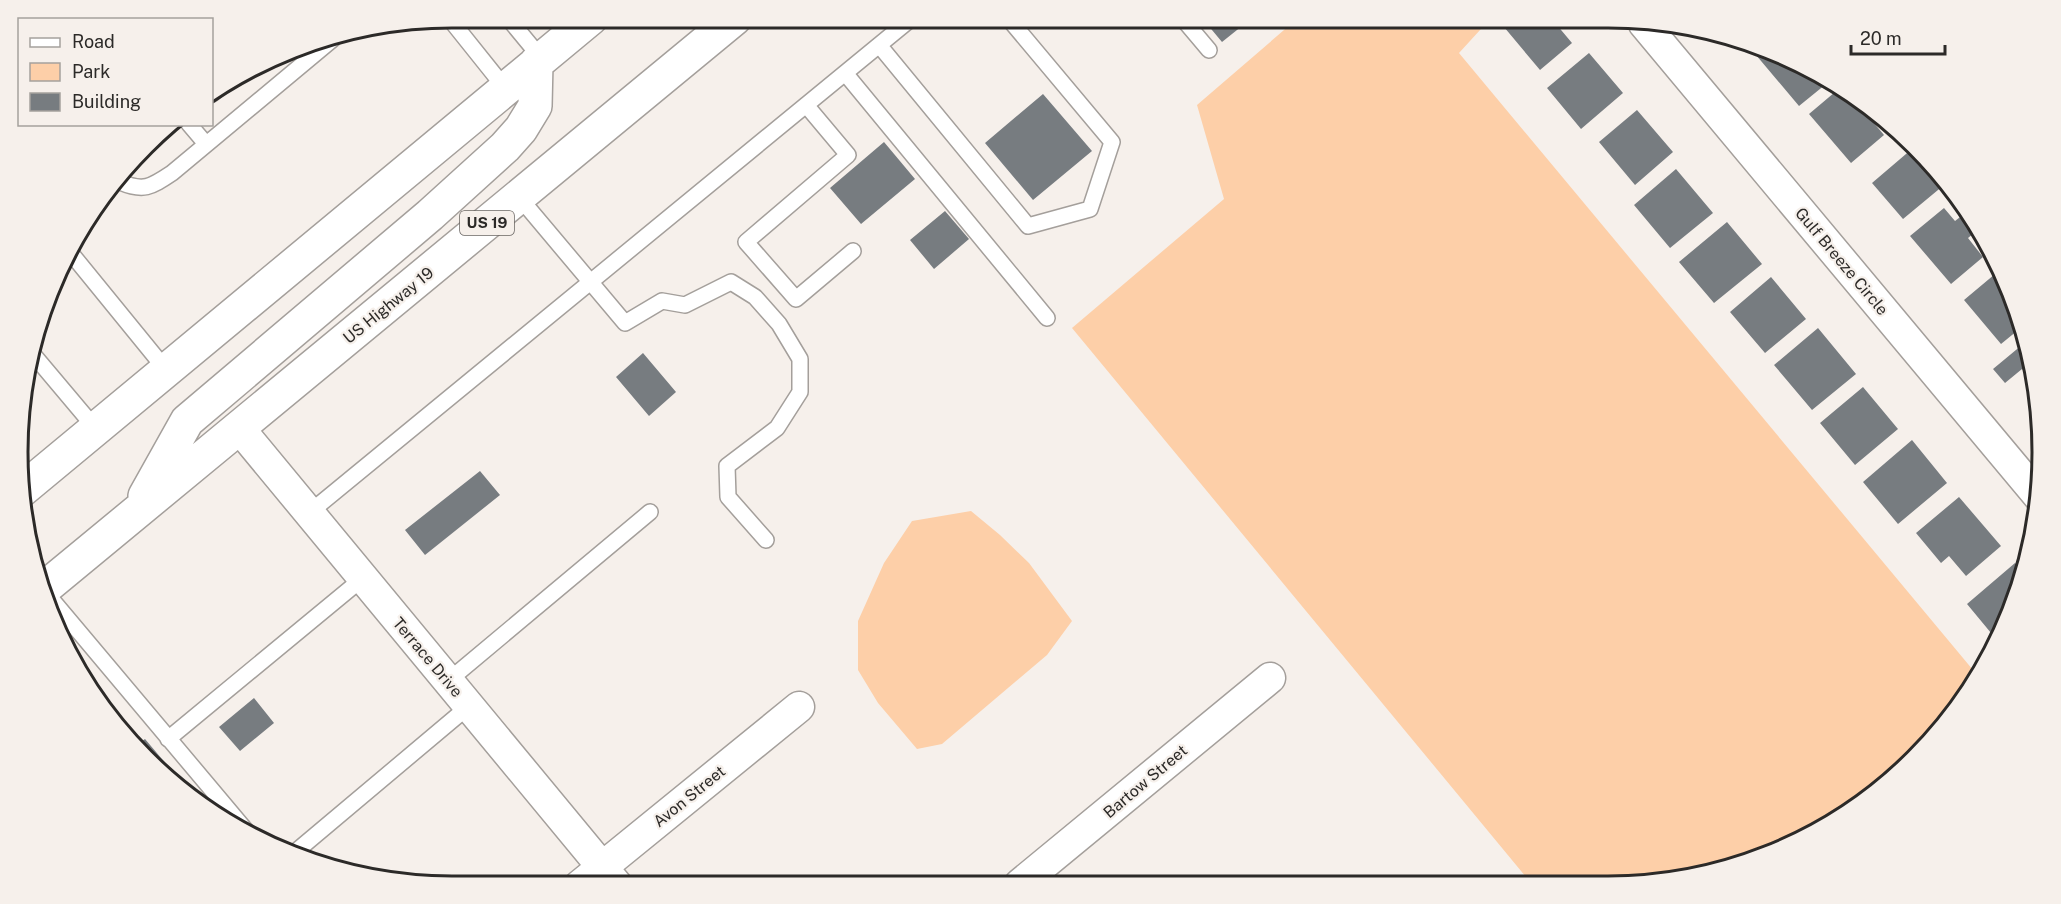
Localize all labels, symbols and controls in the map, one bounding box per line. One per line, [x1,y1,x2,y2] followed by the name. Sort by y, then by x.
[18,18,213,126] legend
[1851,18,1946,56] scale bar
[1860,28,1902,49] text: 20 m
[72,31,115,52] text: Road
[72,61,110,82] text: Park
[72,91,141,112] text: Building
[1791,204,1892,319] street label: Gulf Breeze Circle
[460,211,514,235] road number: US 19
[339,263,437,348] street label: US Highway 19
[389,614,466,701] street label: Terrace Drive
[1100,741,1191,822] street label: Bartow Street
[649,762,729,831] street label: Avon Street

